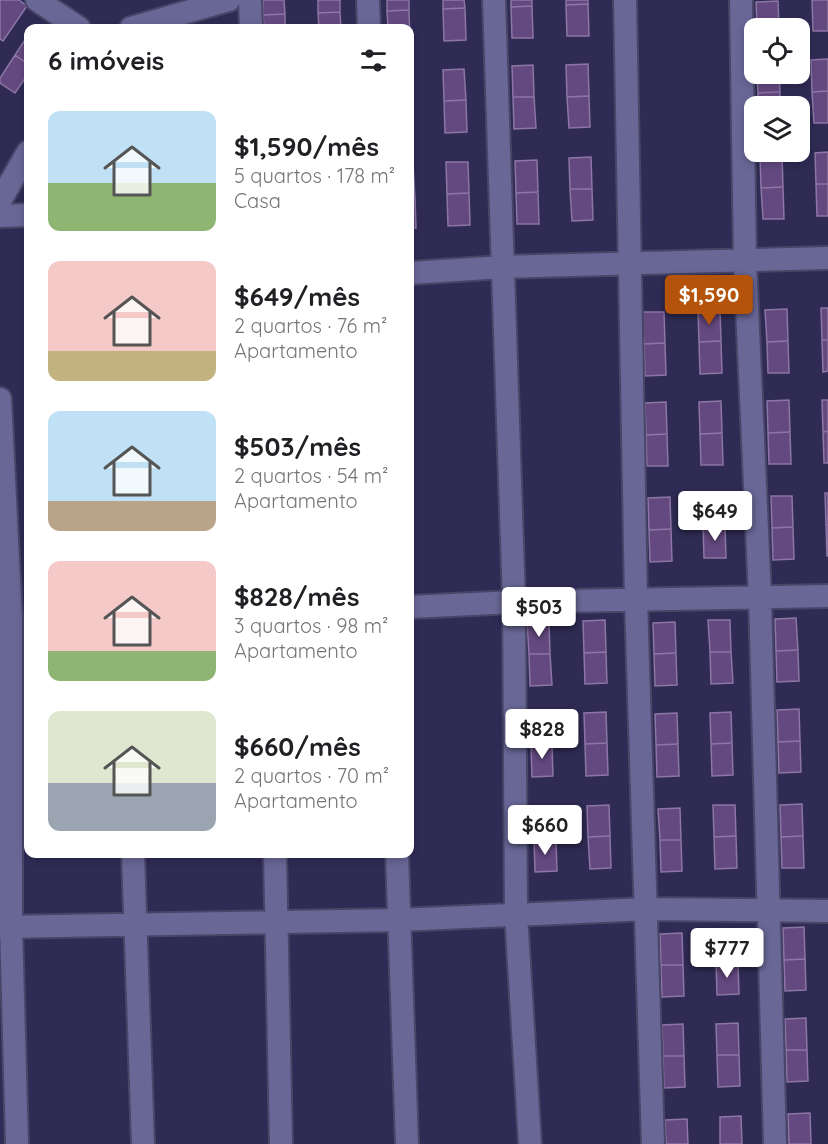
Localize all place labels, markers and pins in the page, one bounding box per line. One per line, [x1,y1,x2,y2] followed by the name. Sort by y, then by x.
[660,275,758,326] pin: $1,590
[679,491,751,542] pin: $649
[503,587,575,638] pin: $503
[506,709,578,760] pin: $828
[509,805,581,856] pin: $660
[691,928,763,979] pin: $777

